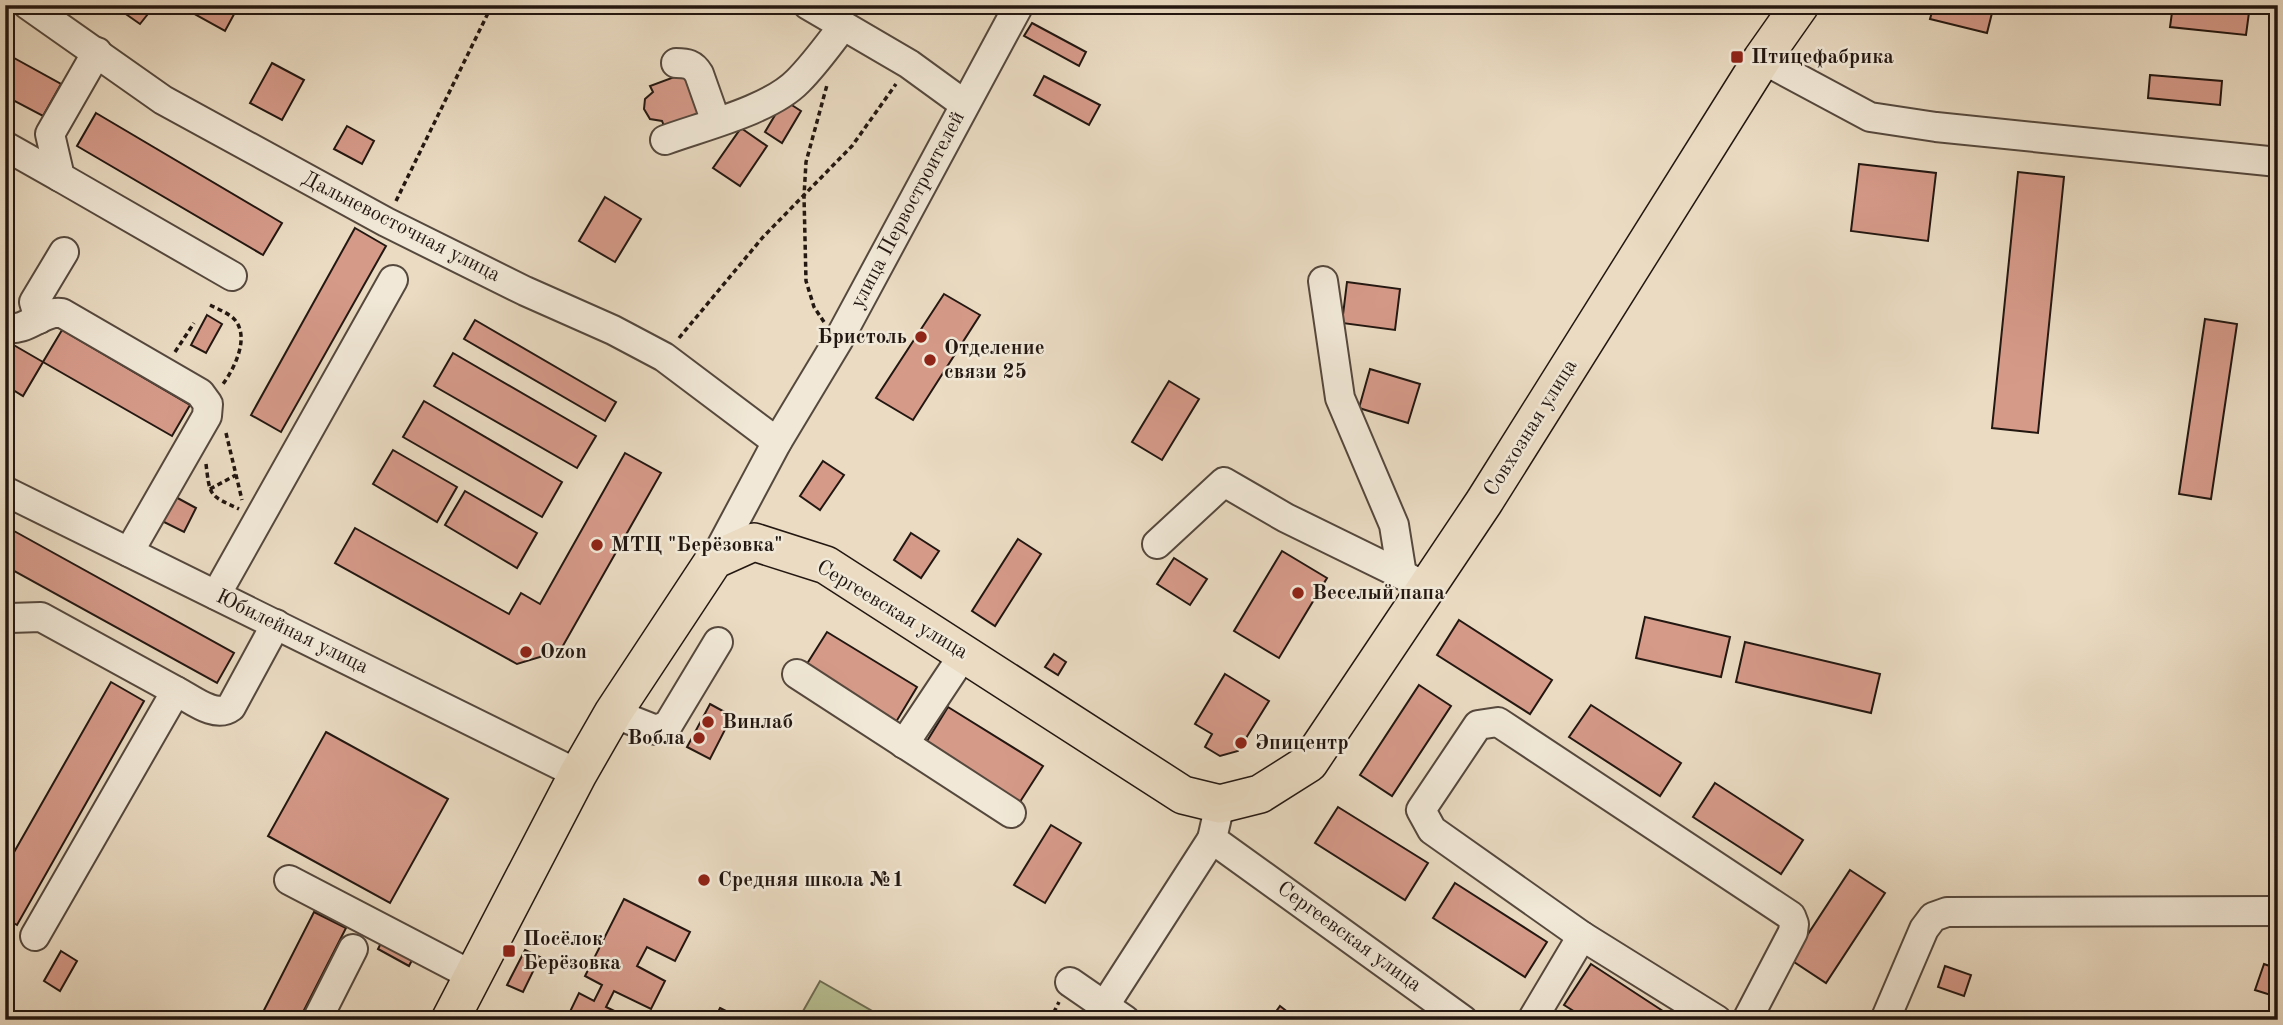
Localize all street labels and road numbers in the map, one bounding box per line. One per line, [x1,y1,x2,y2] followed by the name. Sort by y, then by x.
[847,108,969,312] street label: улица Первостроителей
[299,168,503,286] street label: Дальневосточная улица
[1481,356,1581,500] street label: Совхозная улица
[813,557,971,663] street label: Сергеевская улица
[212,586,372,678] street label: Юбилейная улица
[1273,878,1425,996] street label: Сергеевская улица

